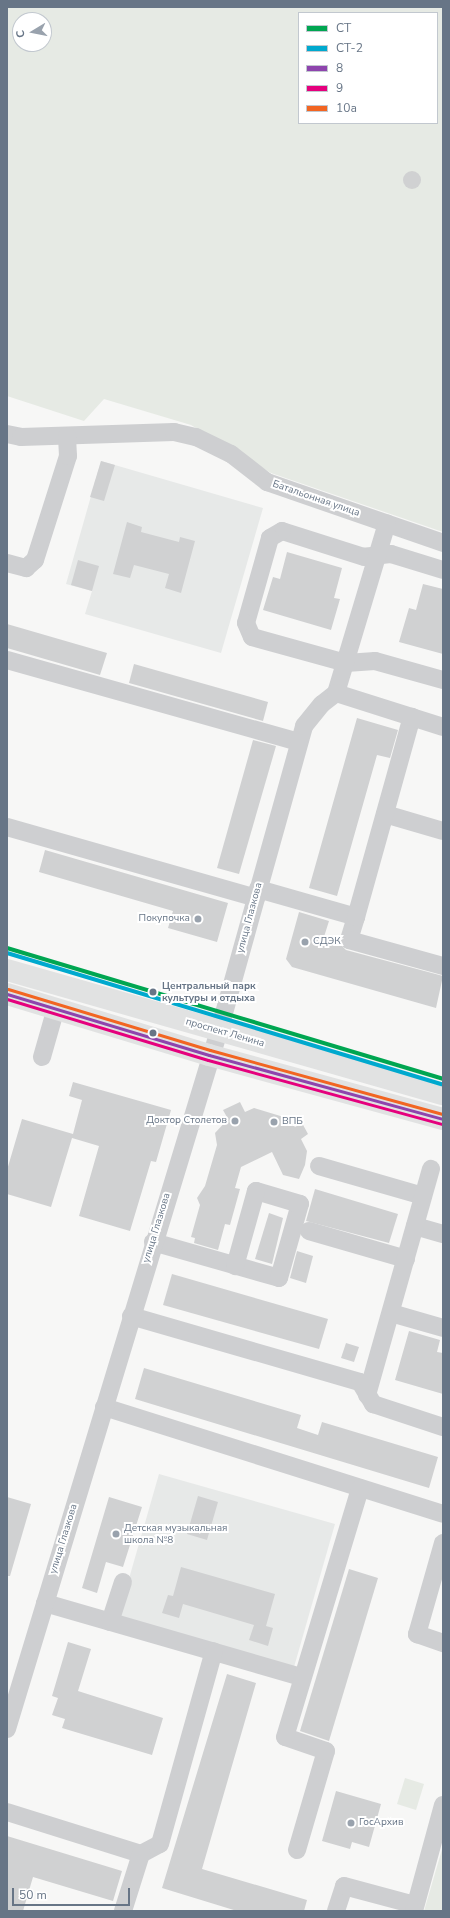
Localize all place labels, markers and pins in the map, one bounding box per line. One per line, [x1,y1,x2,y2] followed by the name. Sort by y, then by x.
[139,913,190,925] place label: Покупочка
[193,914,203,924] marker: Покупочка
[313,936,341,948] place label: СДЭК
[300,937,310,947] marker: СДЭК
[162,980,256,1004] place label: Центральный парк культуры и отдыха
[147,986,159,998] marker: Центральный парк культуры и отдыха
[148,1028,158,1038] unlabelled marker
[146,1115,227,1127] place label: Доктор Столетов
[230,1116,240,1126] marker: Доктор Столетов
[282,1116,303,1128] place label: ВПБ
[269,1117,279,1127] marker: ВПБ
[124,1522,227,1546] place label: Детская музыкальная школа №8
[111,1529,121,1539] marker: Детская музыкальная школа №8
[359,1817,403,1829] place label: ГосАрхив
[346,1818,356,1828] marker: ГосАрхив

